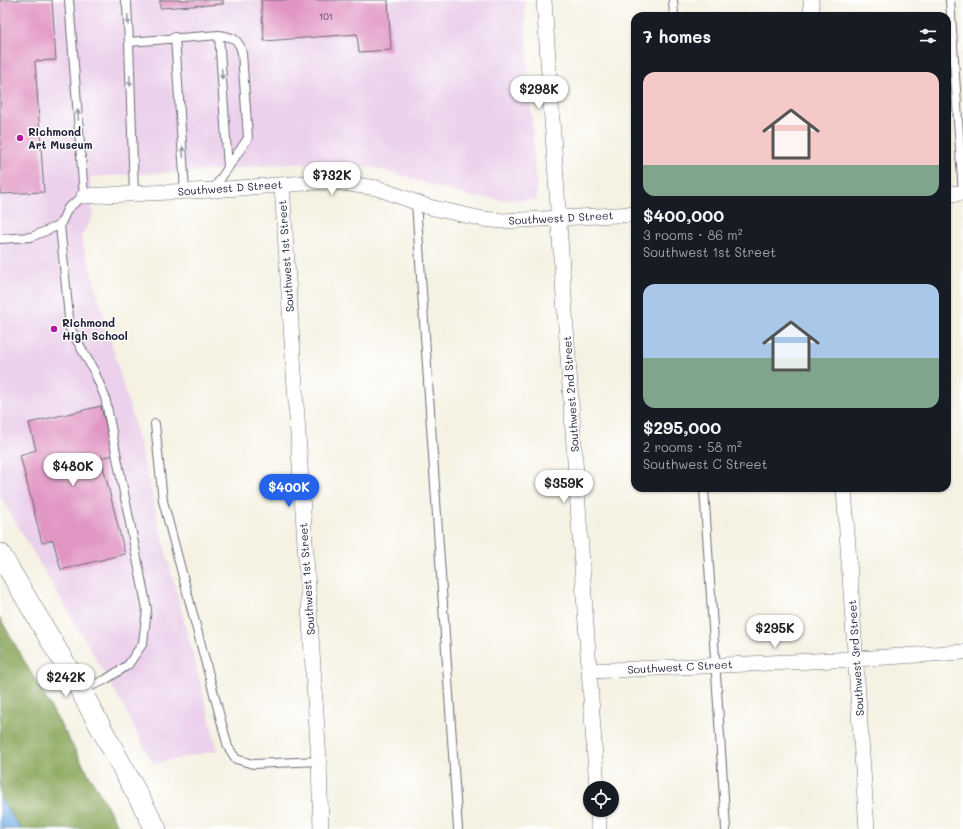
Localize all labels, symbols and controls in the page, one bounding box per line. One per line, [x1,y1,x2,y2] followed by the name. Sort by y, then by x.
[319,11,333,22] house number: 101
[125,14,131,27] one-way arrow
[643,25,711,47] text: 7 homes
[917,25,939,47] icon: filters
[218,68,225,80] one-way arrow
[127,75,134,87] one-way arrow
[511,76,567,110] pin: $298K
[519,80,559,97] text: $298K
[755,98,827,170] icon: home
[74,109,81,121] one-way arrow
[28,124,93,152] place label: Richmond Art Museum
[15,133,25,143] marker: Richmond Art Museum
[179,146,186,158] one-way arrow
[304,162,360,196] pin: $732K
[313,166,351,183] text: $732K
[177,176,283,199] street label: Southwest D Street
[274,199,297,313] street label: Southwest 1st Street
[643,204,724,226] text: $400,000
[508,207,614,228] street label: Southwest D Street
[643,226,743,243] text: 3 rooms · 86 m²
[643,243,776,260] text: Southwest 1st Street
[755,310,827,382] icon: home
[62,315,128,343] place label: Richmond High School
[49,324,59,334] marker: Richmond High School
[559,335,582,453] street label: Southwest 2nd Street
[643,416,721,438] text: $295,000
[643,438,742,455] text: 2 rooms · 58 m²
[45,453,101,487] pin: $480K
[643,455,767,472] text: Southwest C Street
[52,457,94,474] text: $480K
[536,470,592,504] pin: $359K
[261,474,317,508] pin: $400K
[544,474,584,491] text: $359K
[268,478,310,495] text: $400K
[295,522,318,636] street label: Southwest 1st Street
[844,599,867,717] street label: Southwest 3rd Street
[747,615,803,649] pin: $295K
[755,619,795,636] text: $295K
[627,656,733,677] street label: Southwest C Street
[38,664,94,698] pin: $242K
[46,668,86,685] text: $242K
[583,781,619,817] map controls
[583,781,619,817] button: locate

